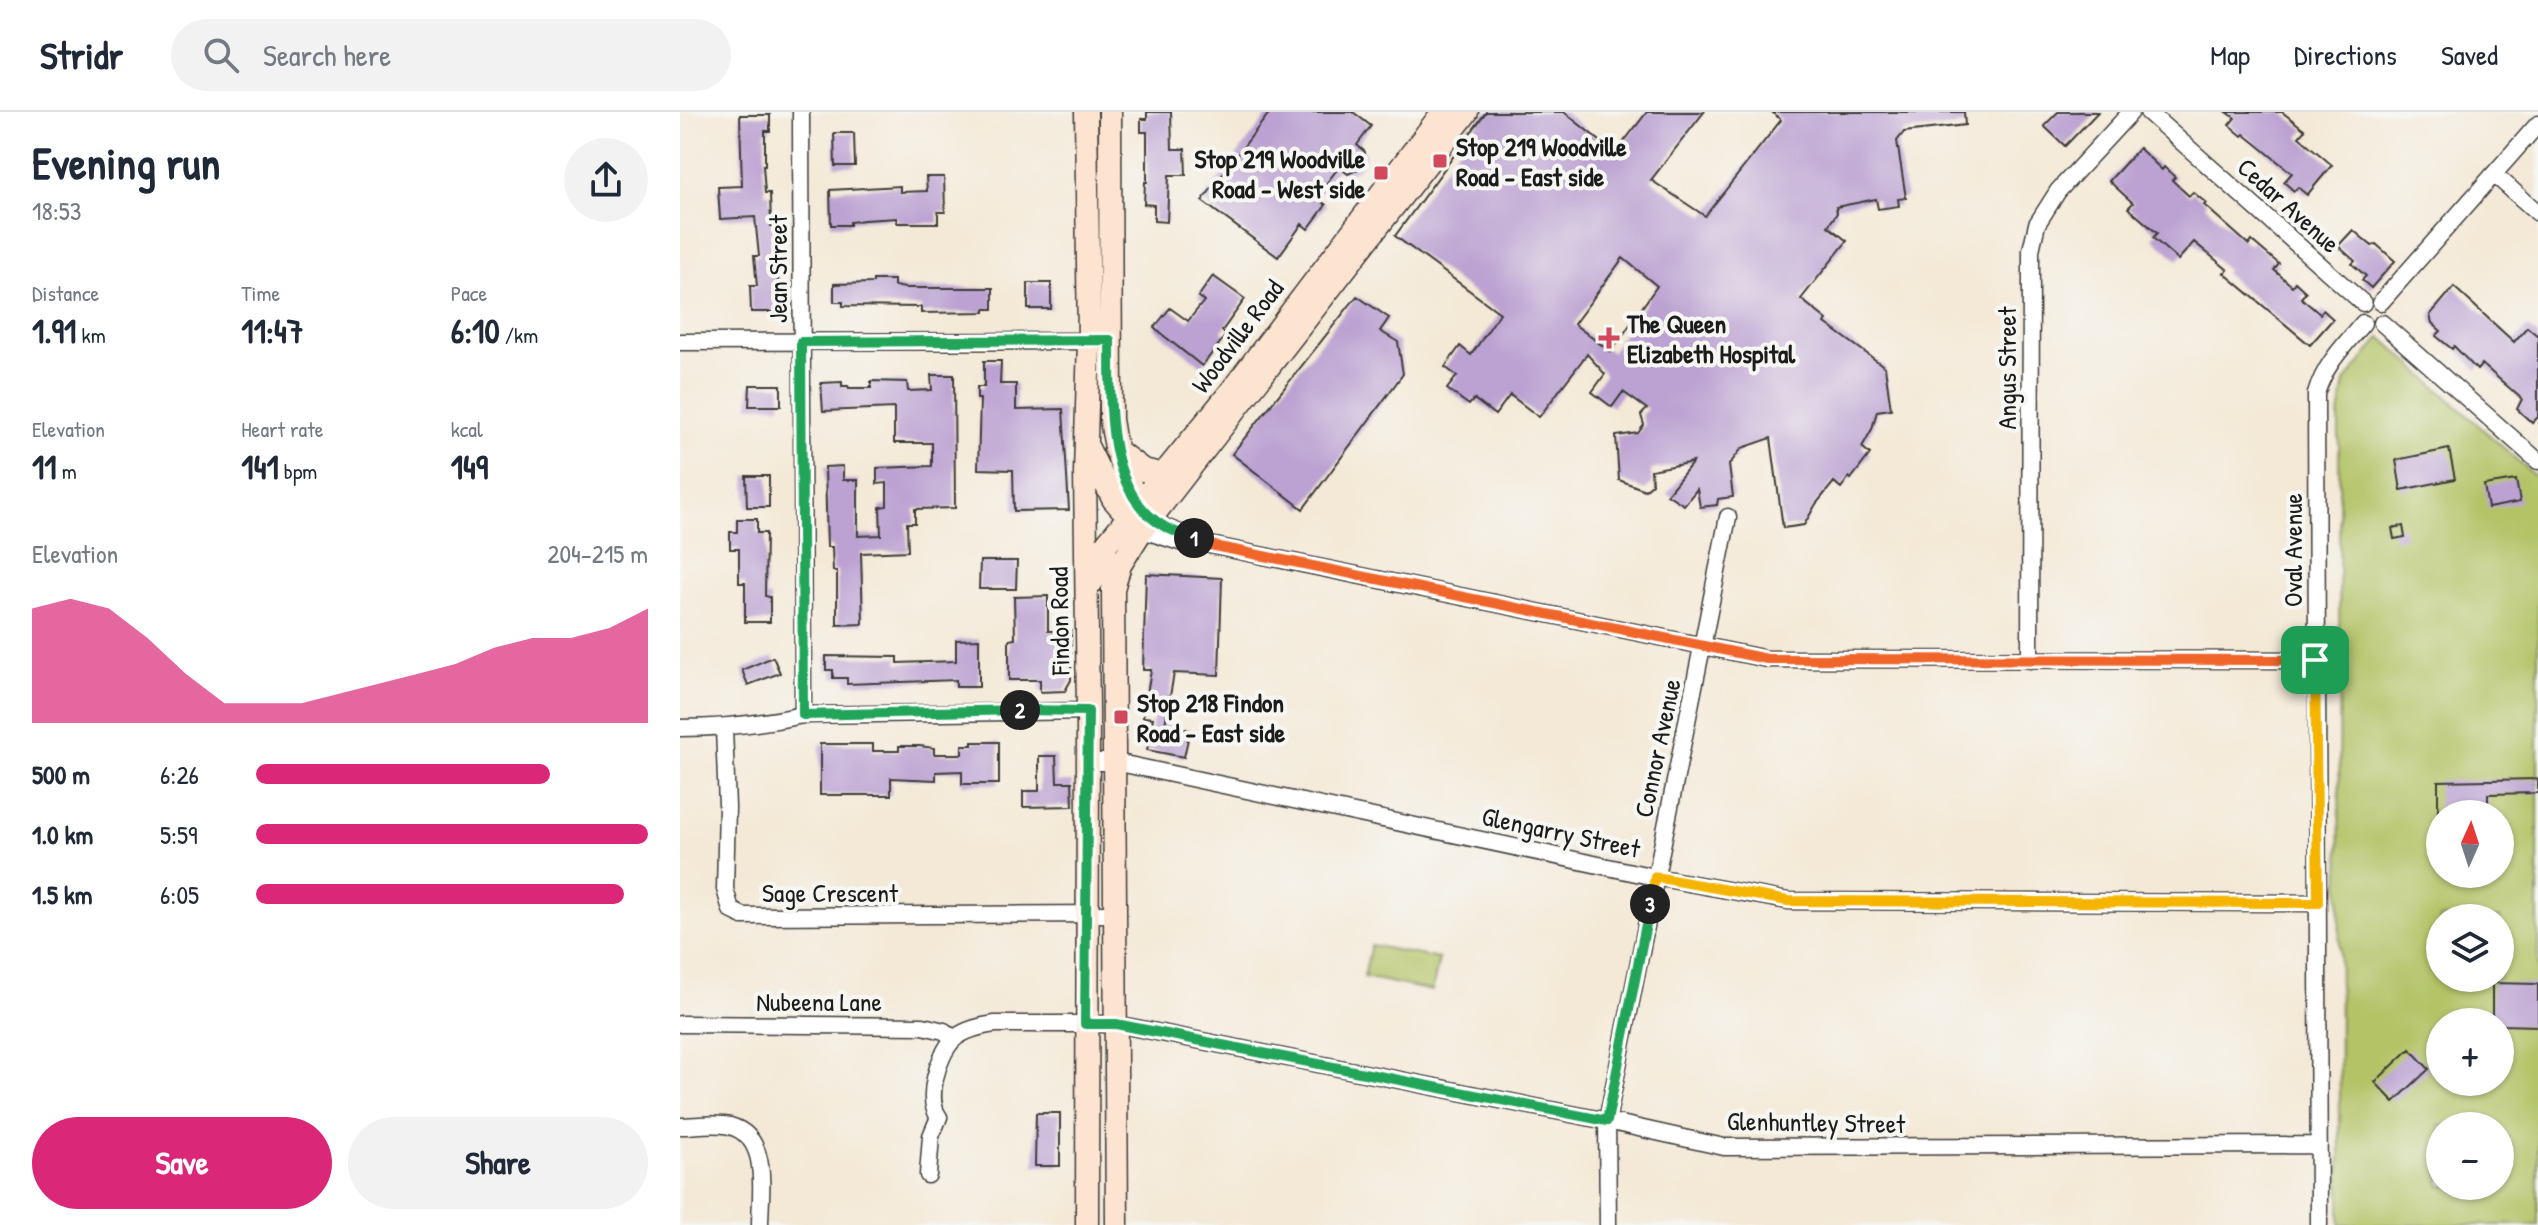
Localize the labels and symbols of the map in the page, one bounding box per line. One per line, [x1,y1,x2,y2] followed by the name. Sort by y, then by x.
[1456,129,1627,194] place label: Stop 219 Woodville Road - East side
[1195,141,1366,206] place label: Stop 219 Woodville Road - West side
[2230,150,2348,260] street label: Cedar Avenue
[1431,152,1449,170] marker: Stop 219 Woodville Road - East side
[1372,164,1390,182] marker: Stop 219 Woodville Road - West side
[760,214,795,323] street label: Jean Street
[1183,272,1291,400] street label: Woodville Road
[1989,305,2024,429] street label: Angus Street
[1626,306,1796,372] place label: The Queen Elizabeth Hospital
[1598,327,1620,349] marker: The Queen Elizabeth Hospital
[2275,493,2310,607] street label: Oval Avenue
[1174,518,1214,558] pin: 1
[1041,567,1077,676] street label: Findon Road
[2281,626,2349,694] pin
[1625,676,1689,820] street label: Connor Avenue
[1137,685,1286,750] place label: Stop 218 Findon Road - East side
[1000,690,1040,730] pin: 2
[1112,708,1130,726] marker: Stop 218 Findon Road - East side
[1479,798,1644,866] street label: Glengarry Street
[2426,800,2514,888] north arrow
[762,875,899,910] street label: Sage Crescent
[1630,884,1670,924] pin: 3
[756,984,882,1019] street label: Nubeena Lane
[1727,1103,1906,1141] street label: Glenhuntley Street

